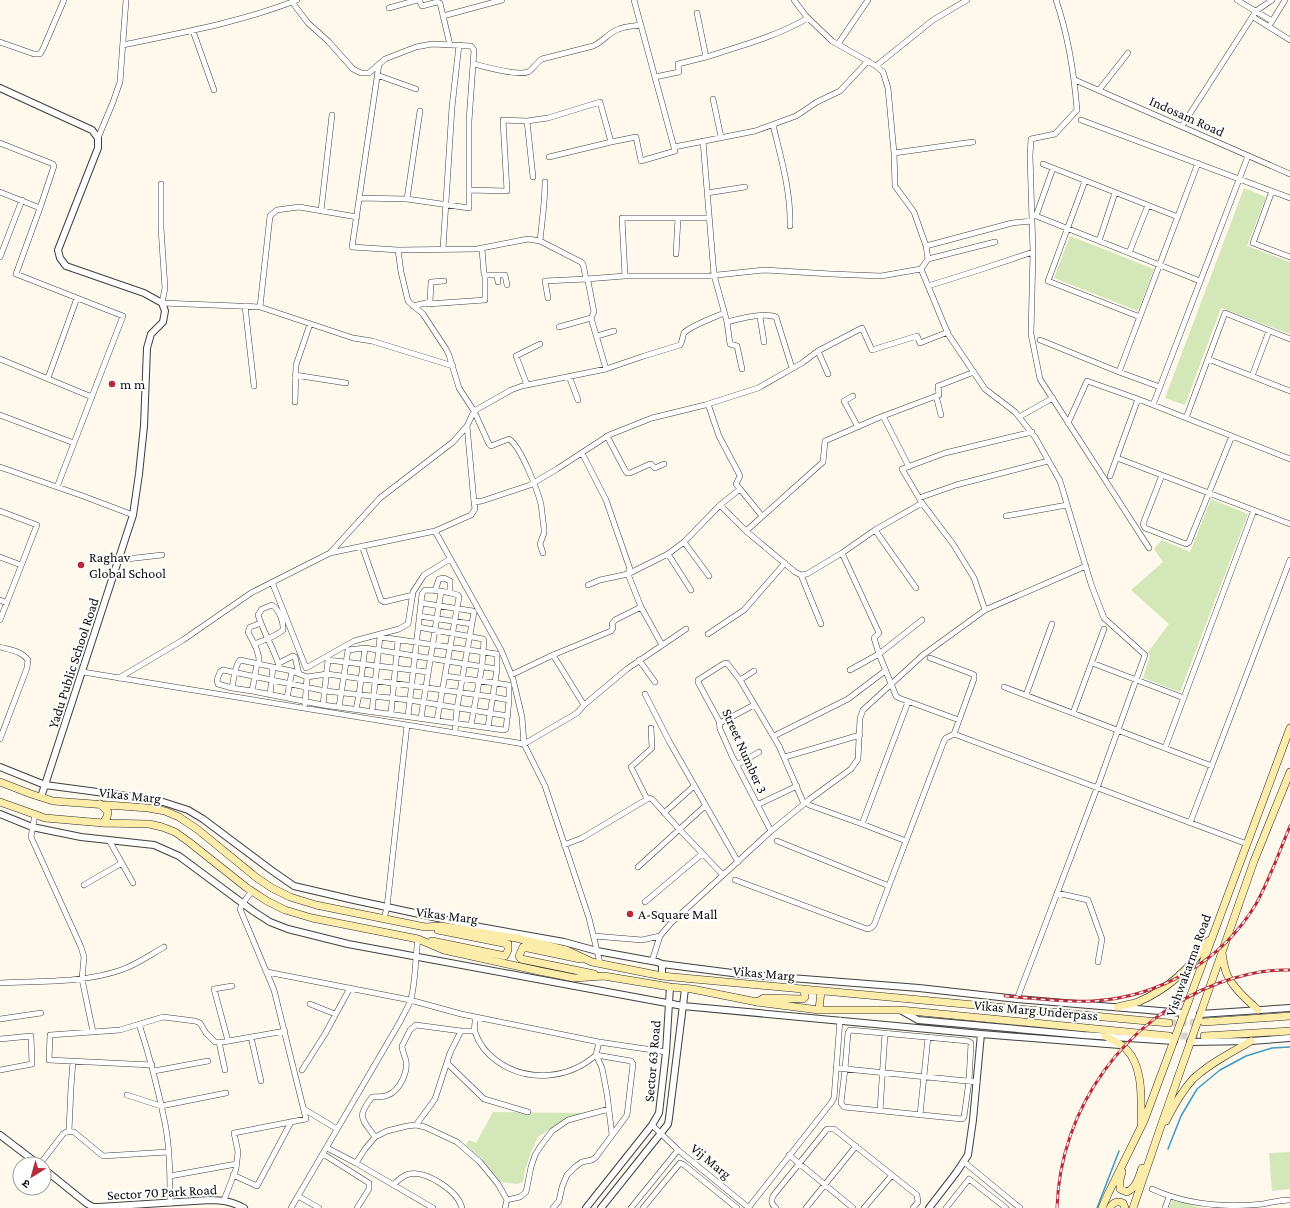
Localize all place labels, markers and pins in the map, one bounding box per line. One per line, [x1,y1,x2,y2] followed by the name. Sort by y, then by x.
[120,376,145,392] place label: m m
[107,379,117,389] marker: m m
[89,549,166,581] place label: Raghav Global School
[76,560,86,570] marker: Raghav Global School
[638,906,718,922] place label: A-Square Mall
[625,909,635,919] marker: A-Square Mall

